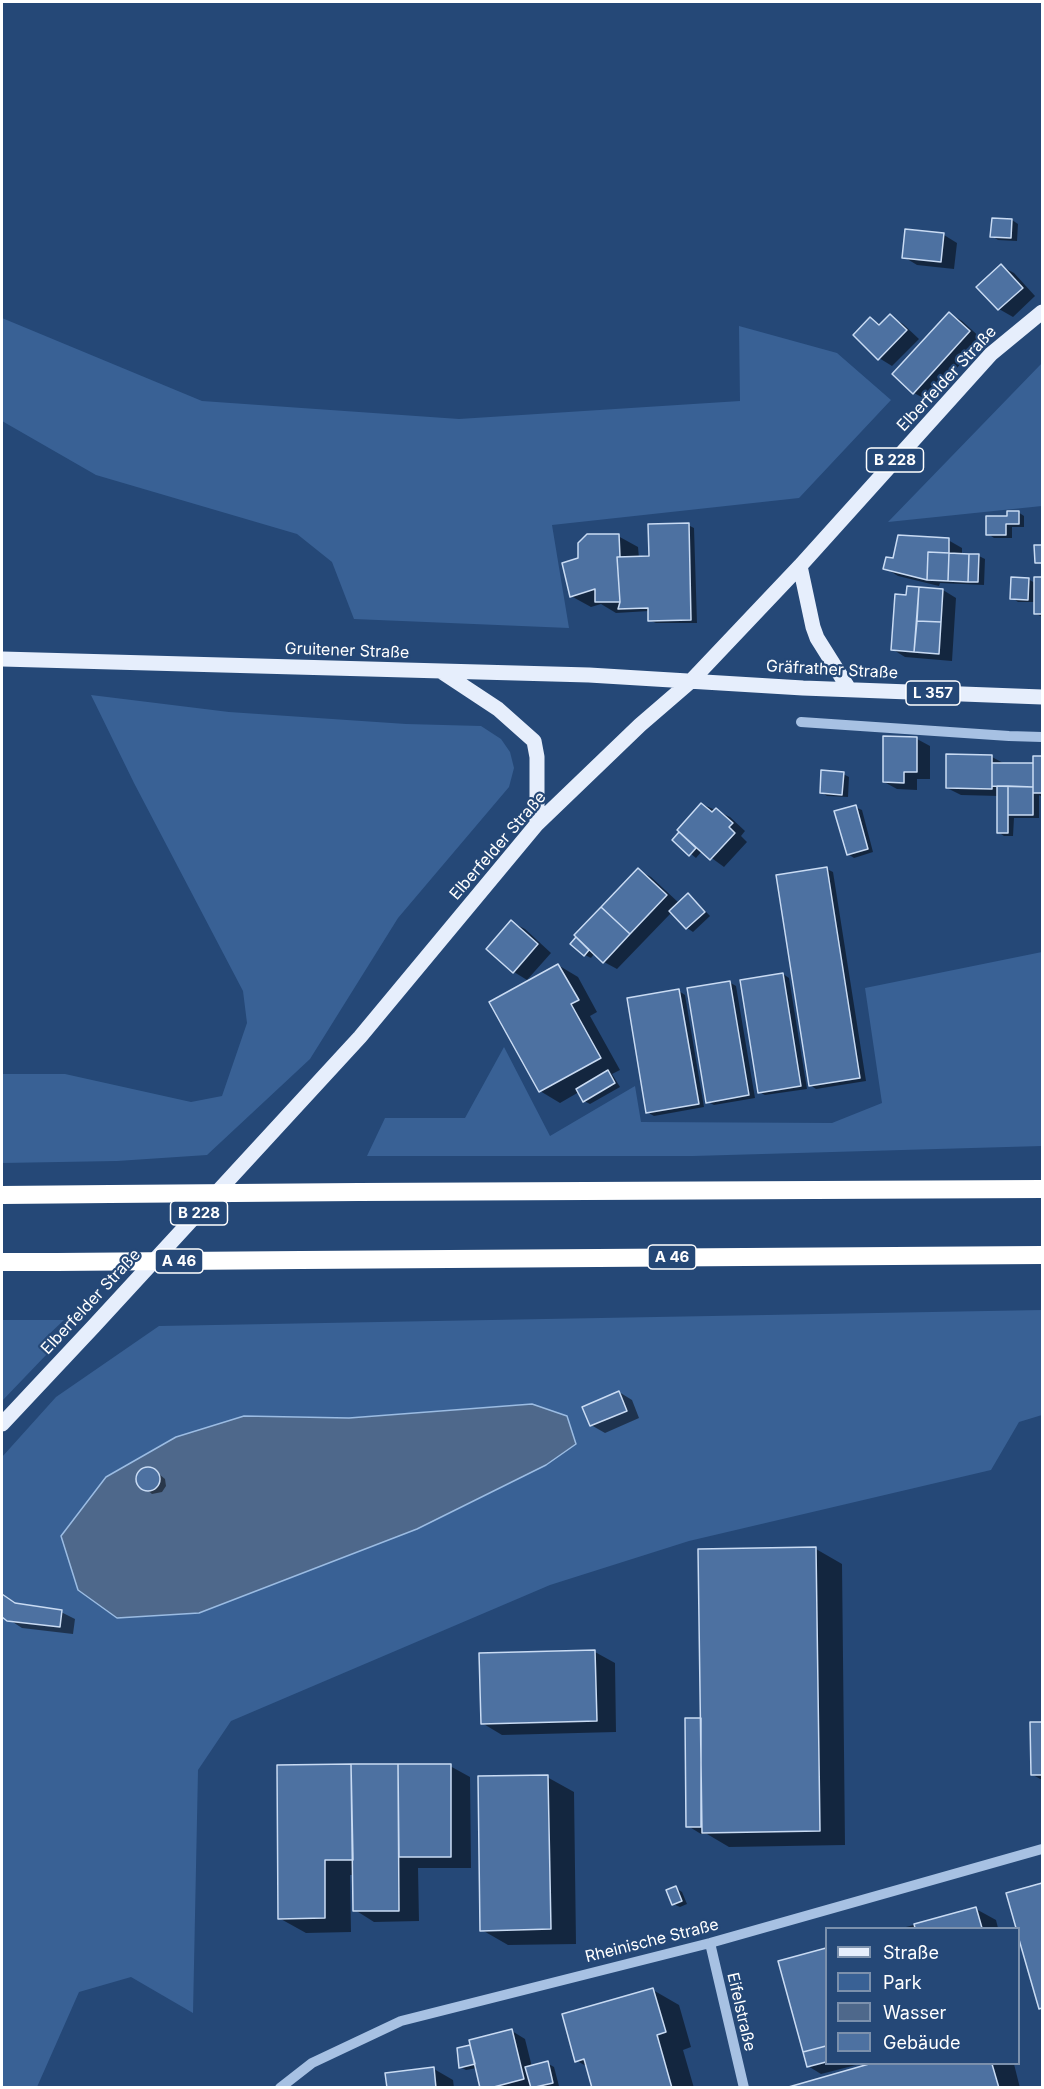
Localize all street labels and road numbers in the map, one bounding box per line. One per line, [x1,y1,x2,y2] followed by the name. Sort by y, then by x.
[893,322,1001,436] street label: Elberfelder Straße
[866,448,924,472] road number: B 228
[284,639,410,663] street label: Gruitener Straße
[766,657,898,683] street label: Gräfrather Straße
[906,681,960,705] road number: L 357
[446,788,550,904] street label: Elberfelder Straße
[170,1201,228,1225] road number: B 228
[37,1245,145,1359] street label: Elberfelder Straße
[648,1245,696,1269] road number: A 46
[155,1249,203,1273] road number: A 46
[583,1915,721,1967] street label: Rheinische Straße
[723,1971,759,2053] street label: Eifelstraße

